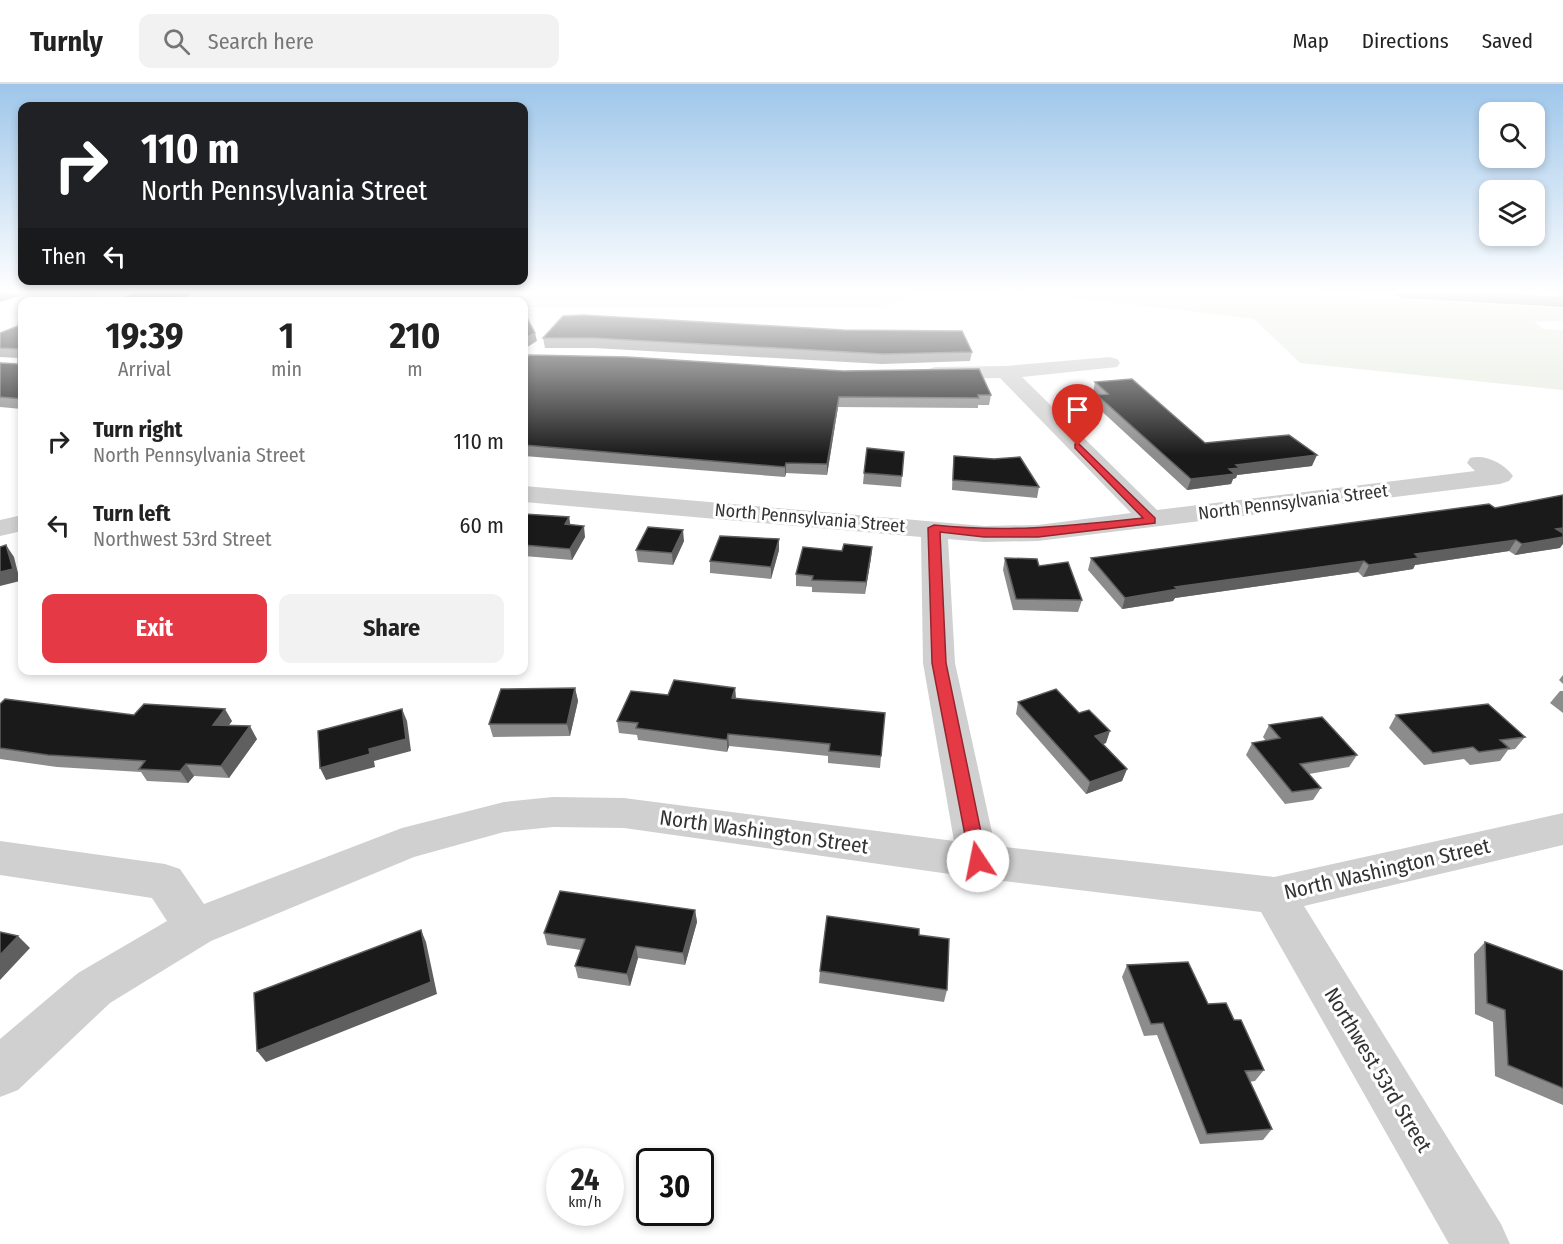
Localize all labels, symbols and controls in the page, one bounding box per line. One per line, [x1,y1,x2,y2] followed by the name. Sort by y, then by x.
[139,14,559,68] search box
[30,25,103,58] text: Turnly
[160,25,193,58] icon: search
[208,28,314,55] text: Search here
[1292,28,1329,54] text: Map
[1362,28,1449,54] text: Directions
[1482,28,1533,54] text: Saved
[1479,102,1545,246] map controls
[1479,102,1545,168] button: search
[141,124,240,174] text: 110 m
[42,126,120,204] icon: right
[141,175,427,207] text: North Pennsylvania Street
[1479,180,1545,246] button: layers
[98,240,131,273] icon: left
[42,243,86,270] text: Then
[106,314,184,358] text: 19:39
[279,314,294,358] text: 1
[390,314,440,358] text: 210
[118,357,171,381] text: Arrival
[271,357,302,381] text: min
[407,357,423,381] text: m
[1052,384,1103,446] pin
[1061,393,1094,426] icon: arrive
[93,416,182,443] text: Turn right
[42,425,75,458] icon: right
[454,428,504,455] text: 110 m
[93,443,305,467] text: North Pennsylvania Street
[1197,479,1389,525] street label: North Pennsylvania Street
[714,499,906,537] street label: North Pennsylvania Street
[93,500,171,527] text: Turn left
[42,509,75,542] icon: left
[460,512,504,539] text: 60 m
[93,527,272,551] text: Northwest 53rd Street
[42,594,267,663] button: Exit
[279,594,504,663] button: Share
[658,804,870,860] street label: North Washington Street
[946,829,1010,893] position arrow
[1281,833,1493,905] street label: North Washington Street
[1319,983,1437,1157] street label: Northwest 53rd Street
[636,1148,714,1226] speed limit sign: 30
[571,1162,599,1198] text: 24
[568,1193,602,1211] text: km/h

